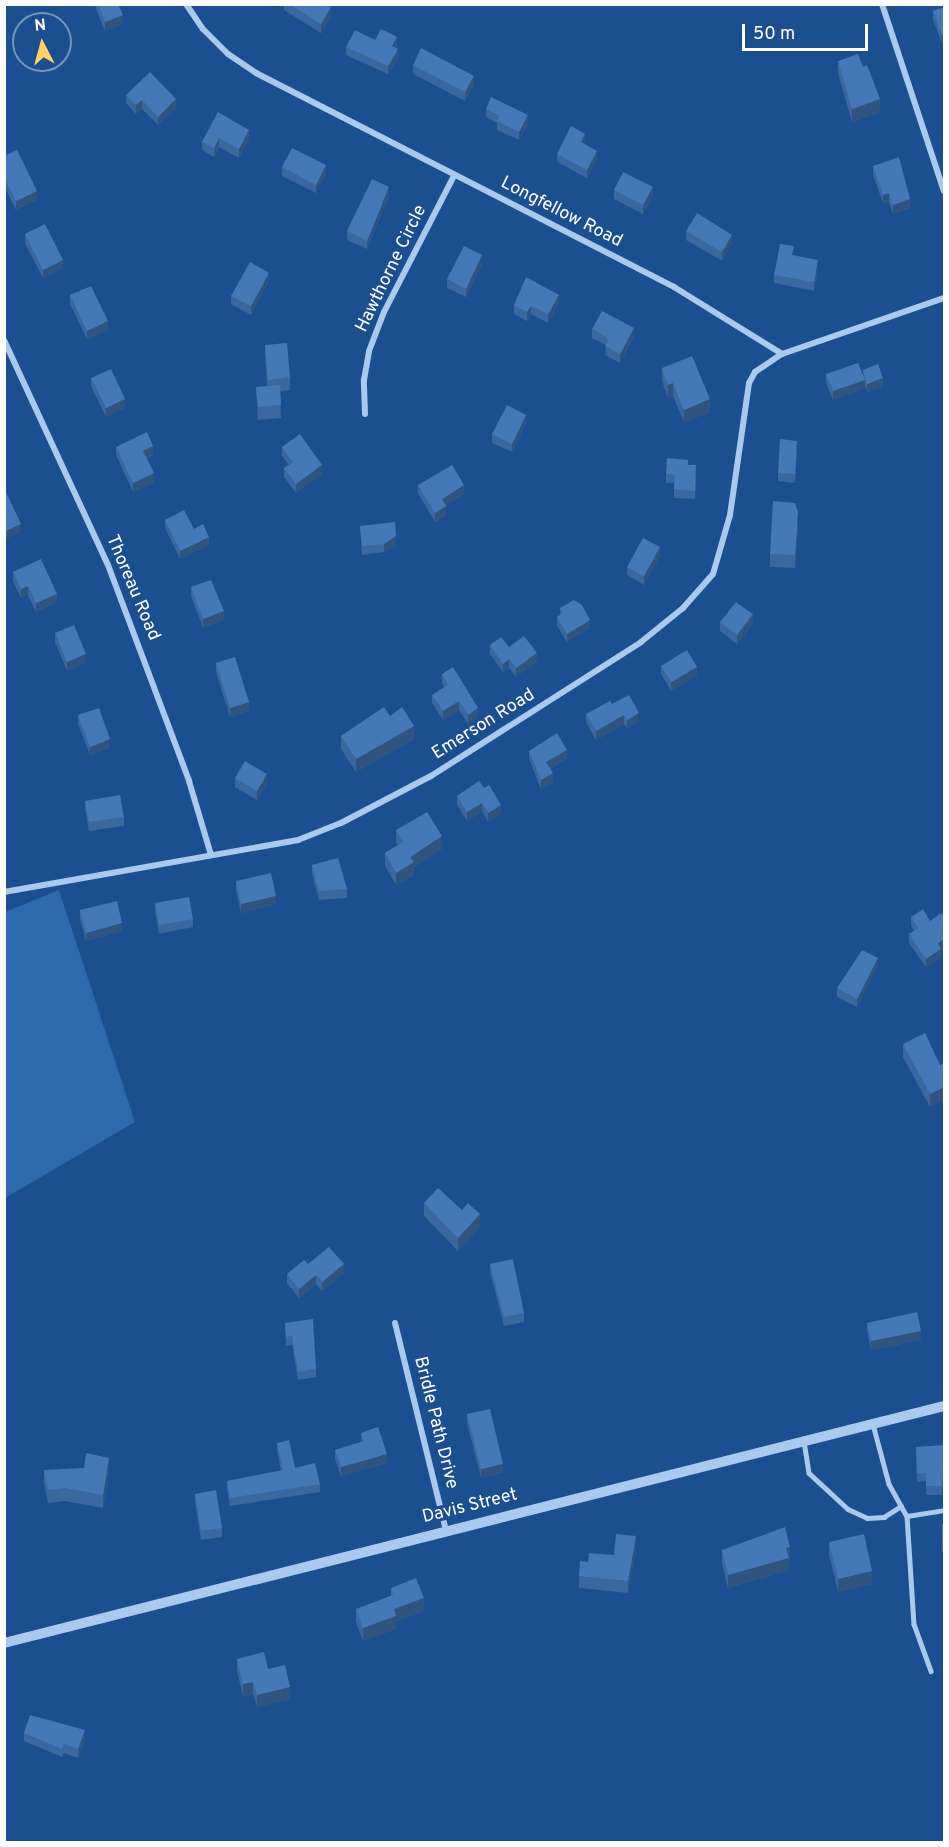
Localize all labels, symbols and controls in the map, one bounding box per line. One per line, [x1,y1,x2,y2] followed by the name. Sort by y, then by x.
[12,12,72,72] north arrow
[745,12,871,50] scale bar
[34,16,47,37] text: N
[753,23,795,46] text: 50 m
[496,173,626,253] street label: Longfellow Road
[352,202,432,336] street label: Hawthorne Circle
[100,532,164,644] street label: Thoreau Road
[429,685,539,765] street label: Emerson Road
[408,1355,462,1491] street label: Bridle Path Drive
[420,1485,520,1529] street label: Davis Street

